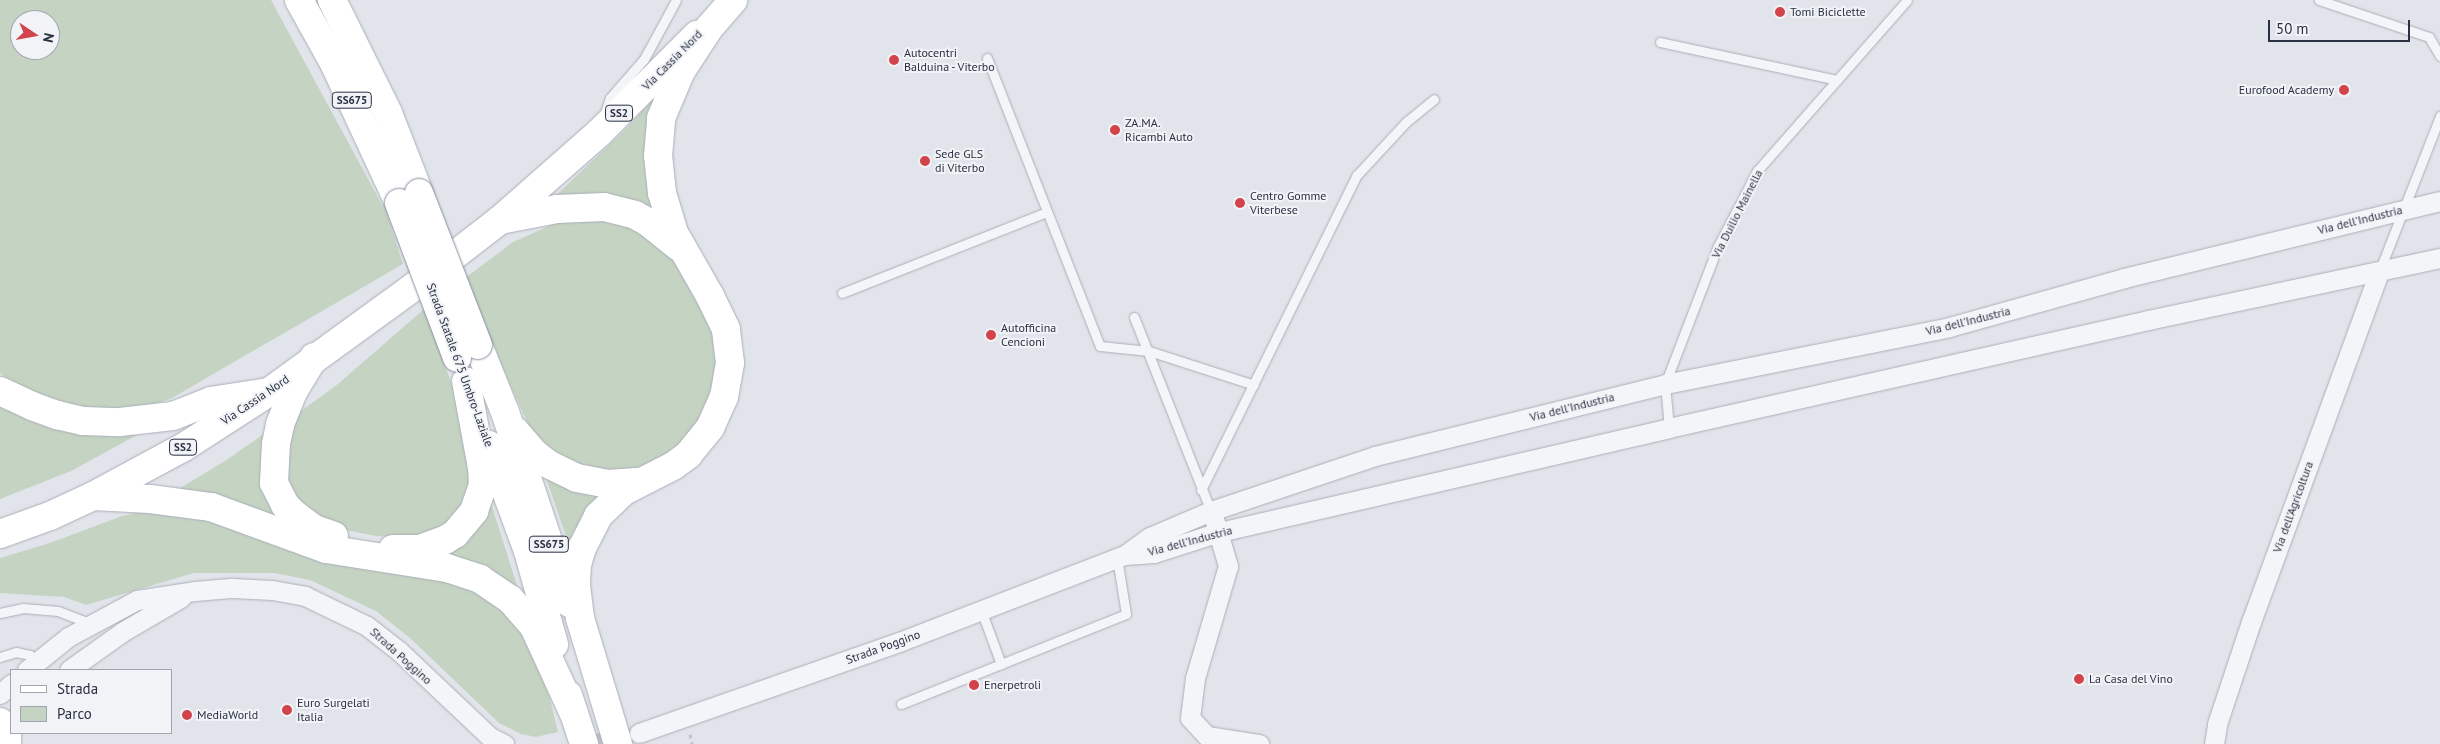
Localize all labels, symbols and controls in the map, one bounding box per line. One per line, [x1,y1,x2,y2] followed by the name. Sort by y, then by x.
[1790,5,1866,19] place label: Tomi Biciclette
[1774,6,1786,18] marker: Tomi Biciclette
[10,10,60,60] north arrow
[2270,10,2412,42] scale bar
[2276,19,2309,38] text: 50 m
[639,27,705,93] street label: Via Cassia Nord
[39,32,58,44] text: N
[904,46,997,74] place label: Autocentri Balduina - Viterbo
[888,54,900,66] marker: Autocentri Balduina - Viterbo
[2238,83,2334,97] place label: Eurofood Academy
[2338,84,2350,96] marker: Eurofood Academy
[331,92,373,108] road number: SS675
[604,105,634,122] road number: SS2
[1125,116,1193,144] place label: ZA.MA. Ricambi Auto
[1109,124,1121,136] marker: ZA.MA. Ricambi Auto
[935,147,985,175] place label: Sede GLS di Viterbo
[919,155,931,167] marker: Sede GLS di Viterbo
[1708,167,1766,261] street label: Via Duilio Mainella
[1250,189,1326,217] place label: Centro Gomme Viterbese
[1234,197,1246,209] marker: Centro Gomme Viterbese
[2316,203,2404,237] street label: Via dell'Industria
[424,281,496,449] street label: Strada Statale 675 Umbro-Laziale
[1924,304,2012,338] street label: Via dell'Industria
[1001,321,1056,349] place label: Autofficina Cencioni
[985,329,997,341] marker: Autofficina Cencioni
[218,372,292,428] street label: Via Cassia Nord
[1528,390,1616,424] street label: Via dell'Industria
[168,438,198,456] road number: SS2
[2270,459,2316,555] street label: Via dell'Agricoltura
[1146,523,1234,559] street label: Via dell'Industria
[528,536,570,552] road number: SS675
[367,625,435,687] street label: Strada Poggino
[844,627,922,667] street label: Strada Poggino
[10,669,172,734] legend
[2089,672,2173,686] place label: La Casa del Vino
[2073,673,2085,685] marker: La Casa del Vino
[984,678,1041,692] place label: Enerpetroli
[57,679,98,698] text: Strada
[968,679,980,691] marker: Enerpetroli
[297,696,370,724] place label: Euro Surgelati Italia
[57,704,92,723] text: Parco
[281,704,293,716] marker: Euro Surgelati Italia
[197,708,258,722] place label: MediaWorld
[181,709,193,721] marker: MediaWorld

